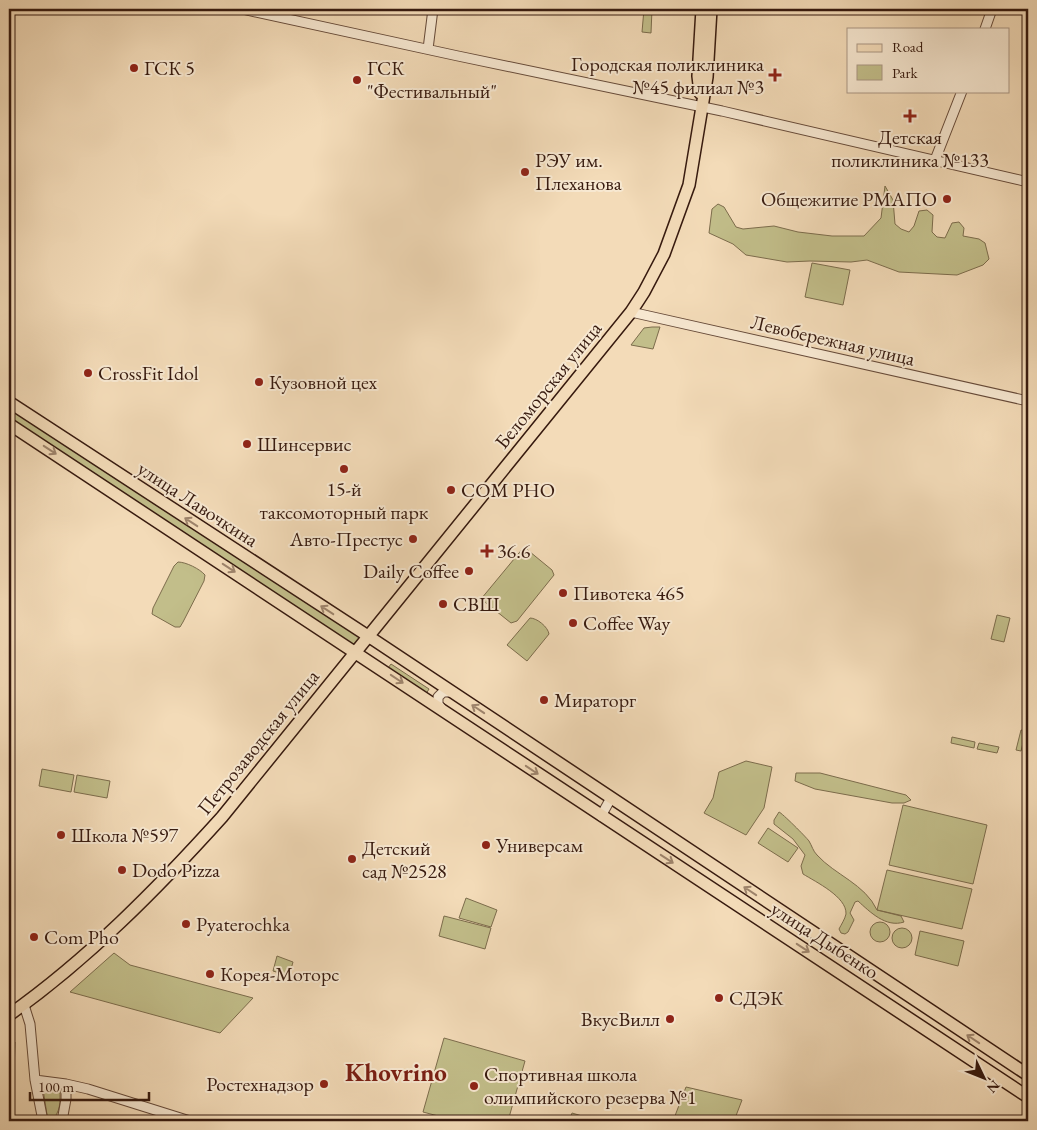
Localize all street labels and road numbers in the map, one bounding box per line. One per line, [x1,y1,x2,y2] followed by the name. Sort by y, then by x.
[748,308,918,372] street label: Левобережная улица
[489,316,607,454] street label: Беломорская улица
[133,455,263,553] street label: улица Лавочкина
[191,664,325,820] street label: Петрозаводская улица
[766,895,884,985] street label: улица Дыбенко

